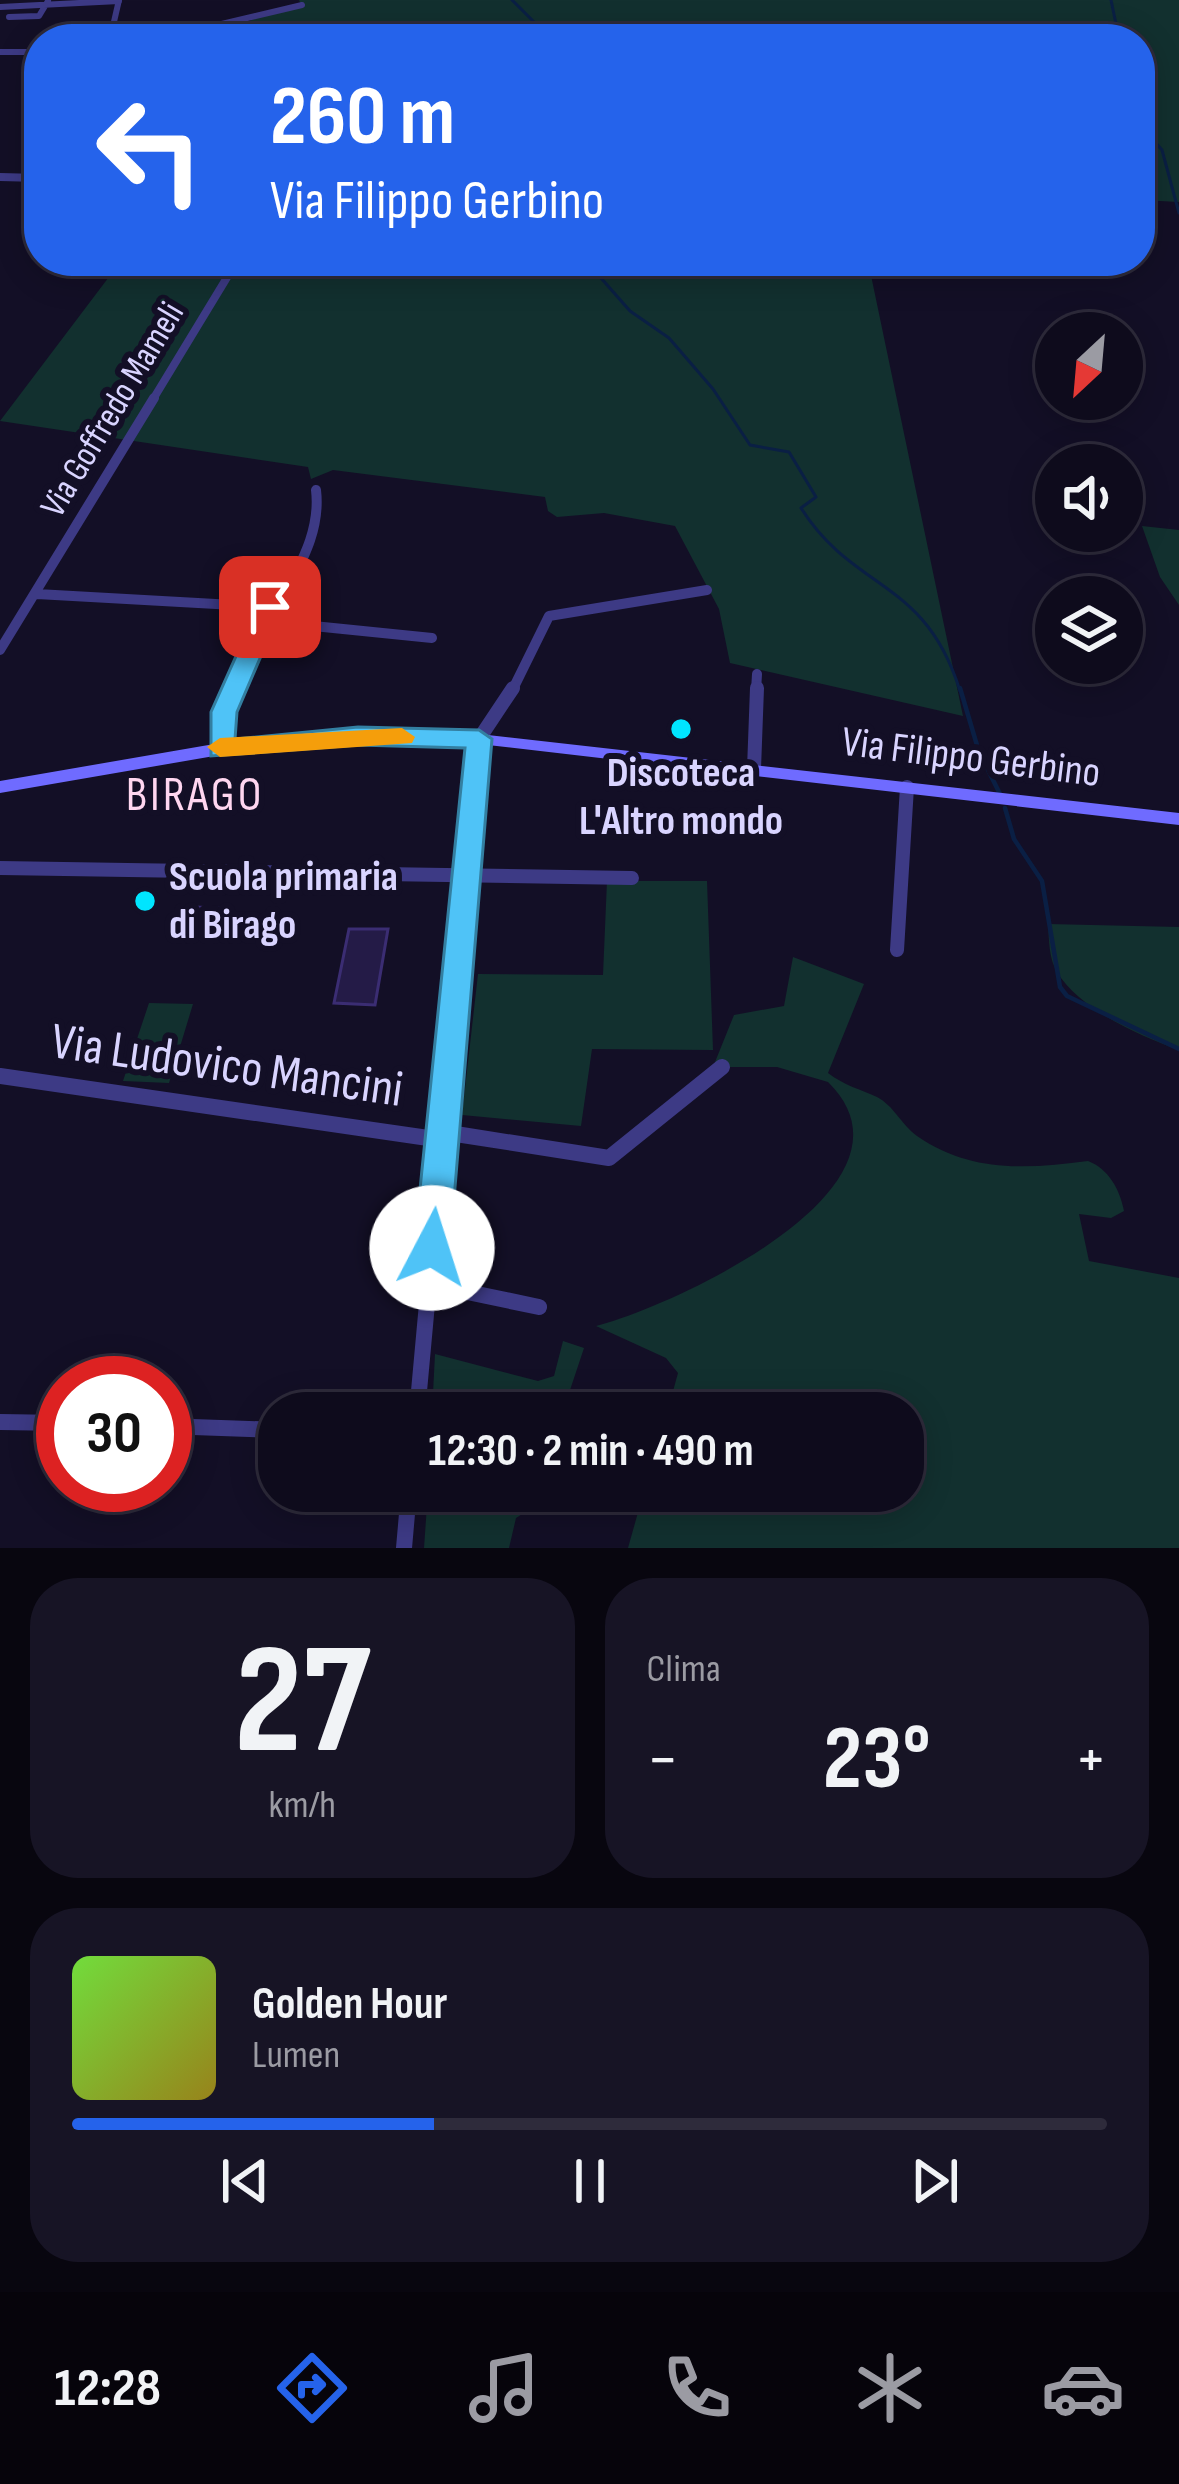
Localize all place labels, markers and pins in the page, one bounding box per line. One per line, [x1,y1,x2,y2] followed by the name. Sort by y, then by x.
[219,556,321,658] pin
[668,716,694,742] marker: Discoteca L'Altro mondo
[579,748,783,847] place label: Discoteca L'Altro mondo
[169,852,398,951] place label: Scuola primaria di Birago
[132,888,158,914] marker: Scuola primaria di Birago

